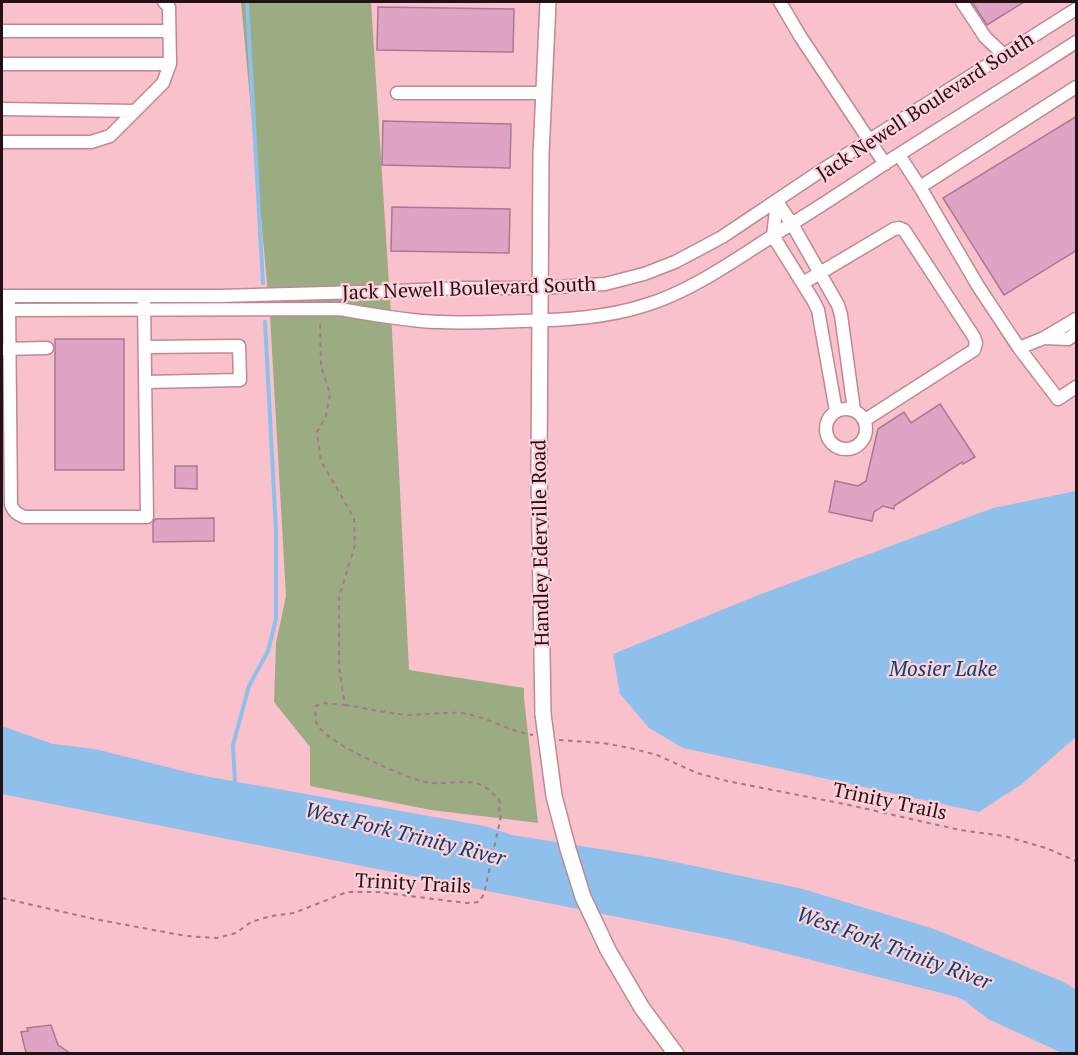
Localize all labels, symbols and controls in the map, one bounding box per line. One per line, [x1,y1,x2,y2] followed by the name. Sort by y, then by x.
[811,25,1039,186] street label: Jack Newell Boulevard South
[341,270,597,305] street label: Jack Newell Boulevard South
[524,439,555,647] street label: Handley Ederville Road
[888,654,997,682] water label: Mosier Lake
[831,775,950,826] street label: Trinity Trails
[302,795,509,872] water label: West Fork Trinity River
[354,866,472,899] street label: Trinity Trails
[793,899,997,996] water label: West Fork Trinity River

